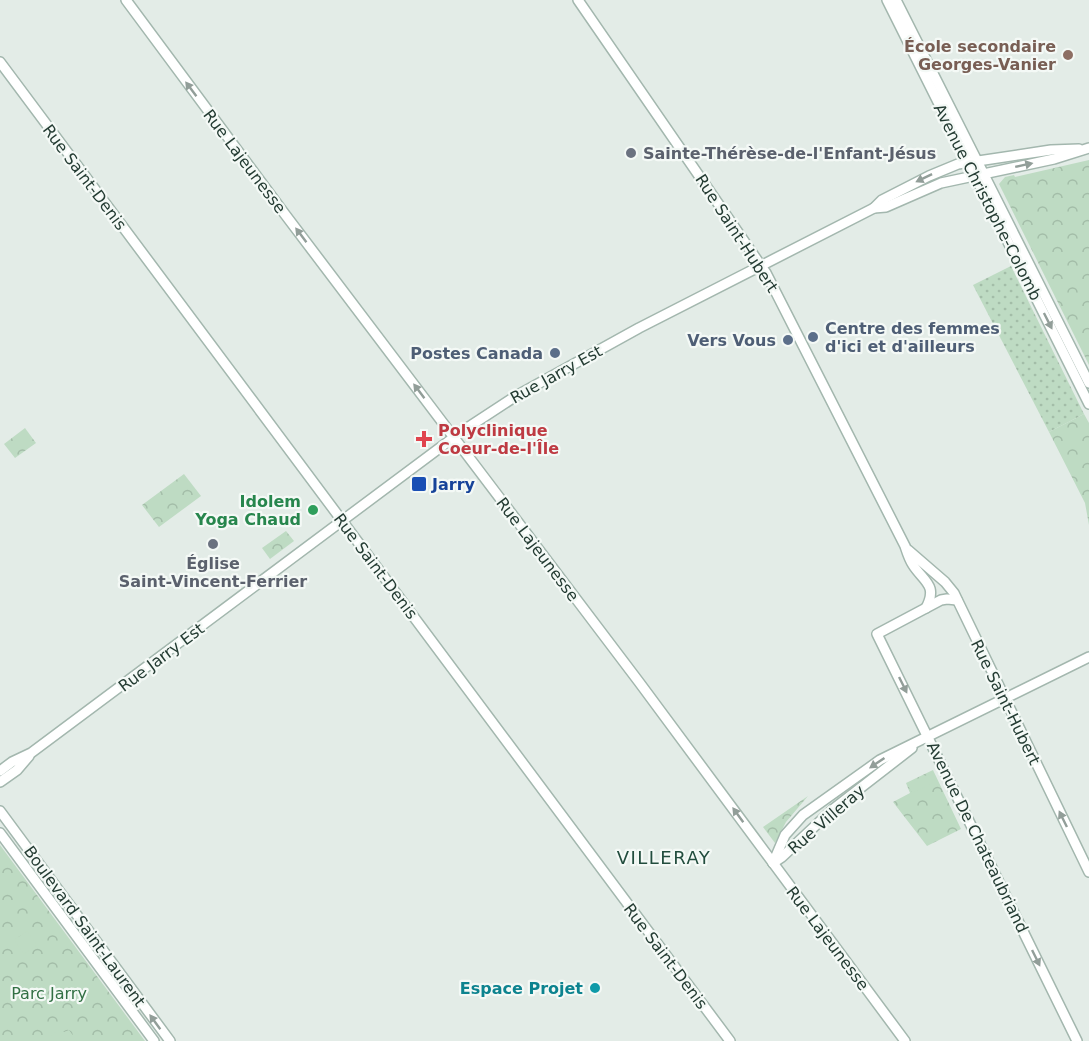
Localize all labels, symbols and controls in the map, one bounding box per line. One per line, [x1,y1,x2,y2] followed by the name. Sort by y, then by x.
[904,37,1056,74] place label: École secondaire Georges-Vanier
[1061,48,1075,62] marker: École secondaire Georges-Vanier
[185,81,197,97] one-way arrow
[930,101,1046,304] street label: Avenue Christophe-Colomb
[199,106,290,217] street label: Rue Lajeunesse
[39,121,130,234] street label: Rue Saint-Denis
[643,144,936,163] place label: Sainte-Thérèse-de-l'Enfant-Jésus
[624,146,638,160] marker: Sainte-Thérèse-de-l'Enfant-Jésus
[1015,160,1034,169] one-way arrow
[691,171,782,296] street label: Rue Saint-Hubert
[916,174,933,183] one-way arrow
[295,228,307,244] one-way arrow
[1043,313,1052,330] one-way arrow
[825,319,1000,356] place label: Centre des femmes d'ici et d'ailleurs
[806,330,820,344] marker: Centre des femmes d'ici et d'ailleurs
[687,331,776,350] place label: Vers Vous
[781,333,795,347] marker: Vers Vous
[507,341,606,408] street label: Rue Jarry Est
[410,344,543,363] place label: Postes Canada
[548,346,562,360] marker: Postes Canada
[413,383,425,399] one-way arrow
[438,421,559,458] place label: Polyclinique Coeur-de-l'Île
[415,430,433,448] marker: Polyclinique Coeur-de-l'Île
[410,475,428,493] marker: Jarry
[431,475,476,494] place label: Jarry
[194,492,301,529] place label: Idolem Yoga Chaud
[492,494,583,605] street label: Rue Lajeunesse
[306,503,320,517] marker: Idolem Yoga Chaud
[330,510,421,623] street label: Rue Saint-Denis
[206,537,220,551] marker: Église Saint-Vincent-Ferrier
[119,554,307,591] place label: Église Saint-Vincent-Ferrier
[115,619,208,696] street label: Rue Jarry Est
[967,636,1044,768] street label: Rue Saint-Hubert
[898,676,908,693] one-way arrow
[923,739,1032,936] street label: Avenue De Chateaubriand
[868,757,885,768] one-way arrow
[784,781,868,858] street label: Rue Villeray
[733,808,745,823] one-way arrow
[1059,811,1068,828] one-way arrow
[20,842,149,1010] street label: Boulevard Saint-Laurent
[617,847,711,868] district label: VILLERAY
[782,883,873,994] street label: Rue Lajeunesse
[620,900,711,1013] street label: Rue Saint-Denis
[1032,950,1041,967] one-way arrow
[460,979,583,998] place label: Espace Projet
[588,981,602,995] marker: Espace Projet
[11,984,87,1003] park label: Parc Jarry
[150,1014,162,1029] one-way arrow

